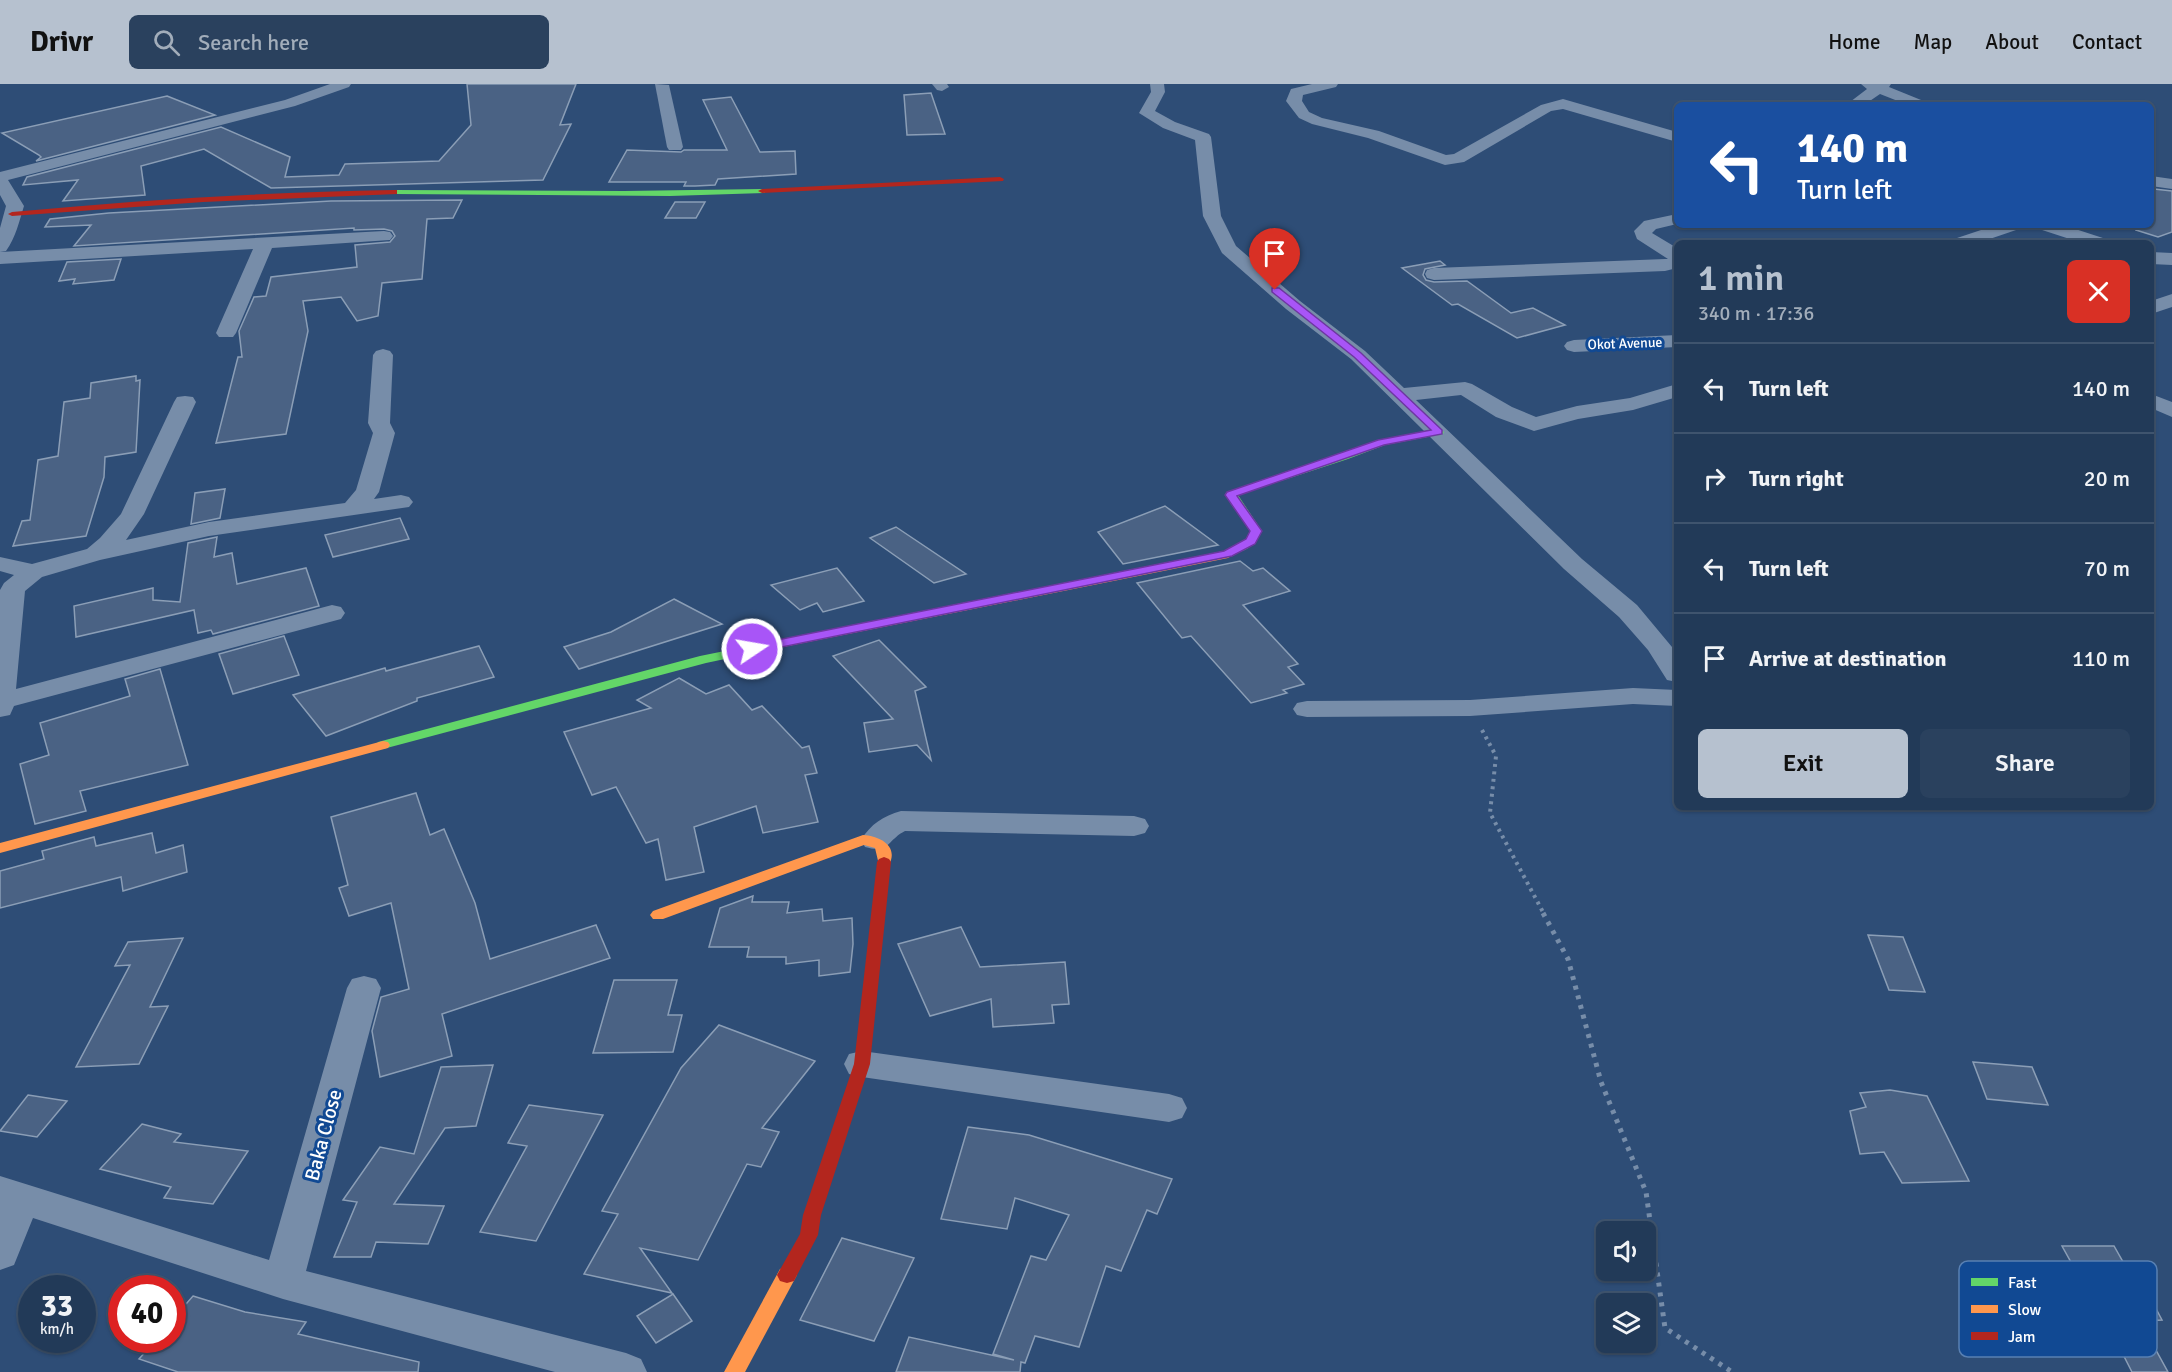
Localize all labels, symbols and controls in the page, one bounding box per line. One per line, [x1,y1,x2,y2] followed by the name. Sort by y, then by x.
[129,15,549,69] search box
[30,25,93,59] text: Drivr
[150,26,183,59] icon: search
[198,29,309,56] text: Search here
[1828,29,1881,55] text: Home
[1914,29,1952,55] text: Map
[1985,29,2039,55] text: About
[2072,29,2142,55] text: Contact
[1797,123,1908,174] text: 140 m
[1698,126,1776,204] icon: left
[1797,174,1892,207] text: Turn left
[1249,228,1300,290] pin
[1258,237,1291,270] icon: arrive
[1698,256,1784,301] text: 1 min
[2067,260,2130,323] button: close
[1698,301,1814,326] text: 340 m · 17:36
[1587,334,1663,353] street label: Okot Avenue
[1698,372,1731,405] icon: left
[1749,375,1829,402] text: Turn left
[2072,375,2130,402] text: 140 m
[1698,462,1731,495] icon: right
[1749,465,1844,492] text: Turn right
[2084,465,2130,492] text: 20 m
[1698,552,1731,585] icon: left
[1749,555,1829,582] text: Turn left
[2084,555,2130,582] text: 70 m
[720,617,784,681] position arrow
[1698,642,1731,675] icon: arrive
[1749,645,1946,672] text: Arrive at destination
[2072,645,2130,672] text: 110 m
[1698,729,1908,798] button: Exit
[1920,729,2130,798] button: Share
[299,1087,348,1184] street label: Baka Close
[1596,1221,1656,1353] map controls
[1596,1221,1656,1281] button: sound
[1959,1261,2157,1357] legend
[2008,1273,2037,1293] text: Fast
[108,1275,186,1353] speed limit sign: 40
[41,1288,73,1325] text: 33
[1596,1293,1656,1353] button: layers
[2008,1300,2042,1320] text: Slow
[40,1320,74,1338] text: km/h
[2008,1327,2036,1347] text: Jam

